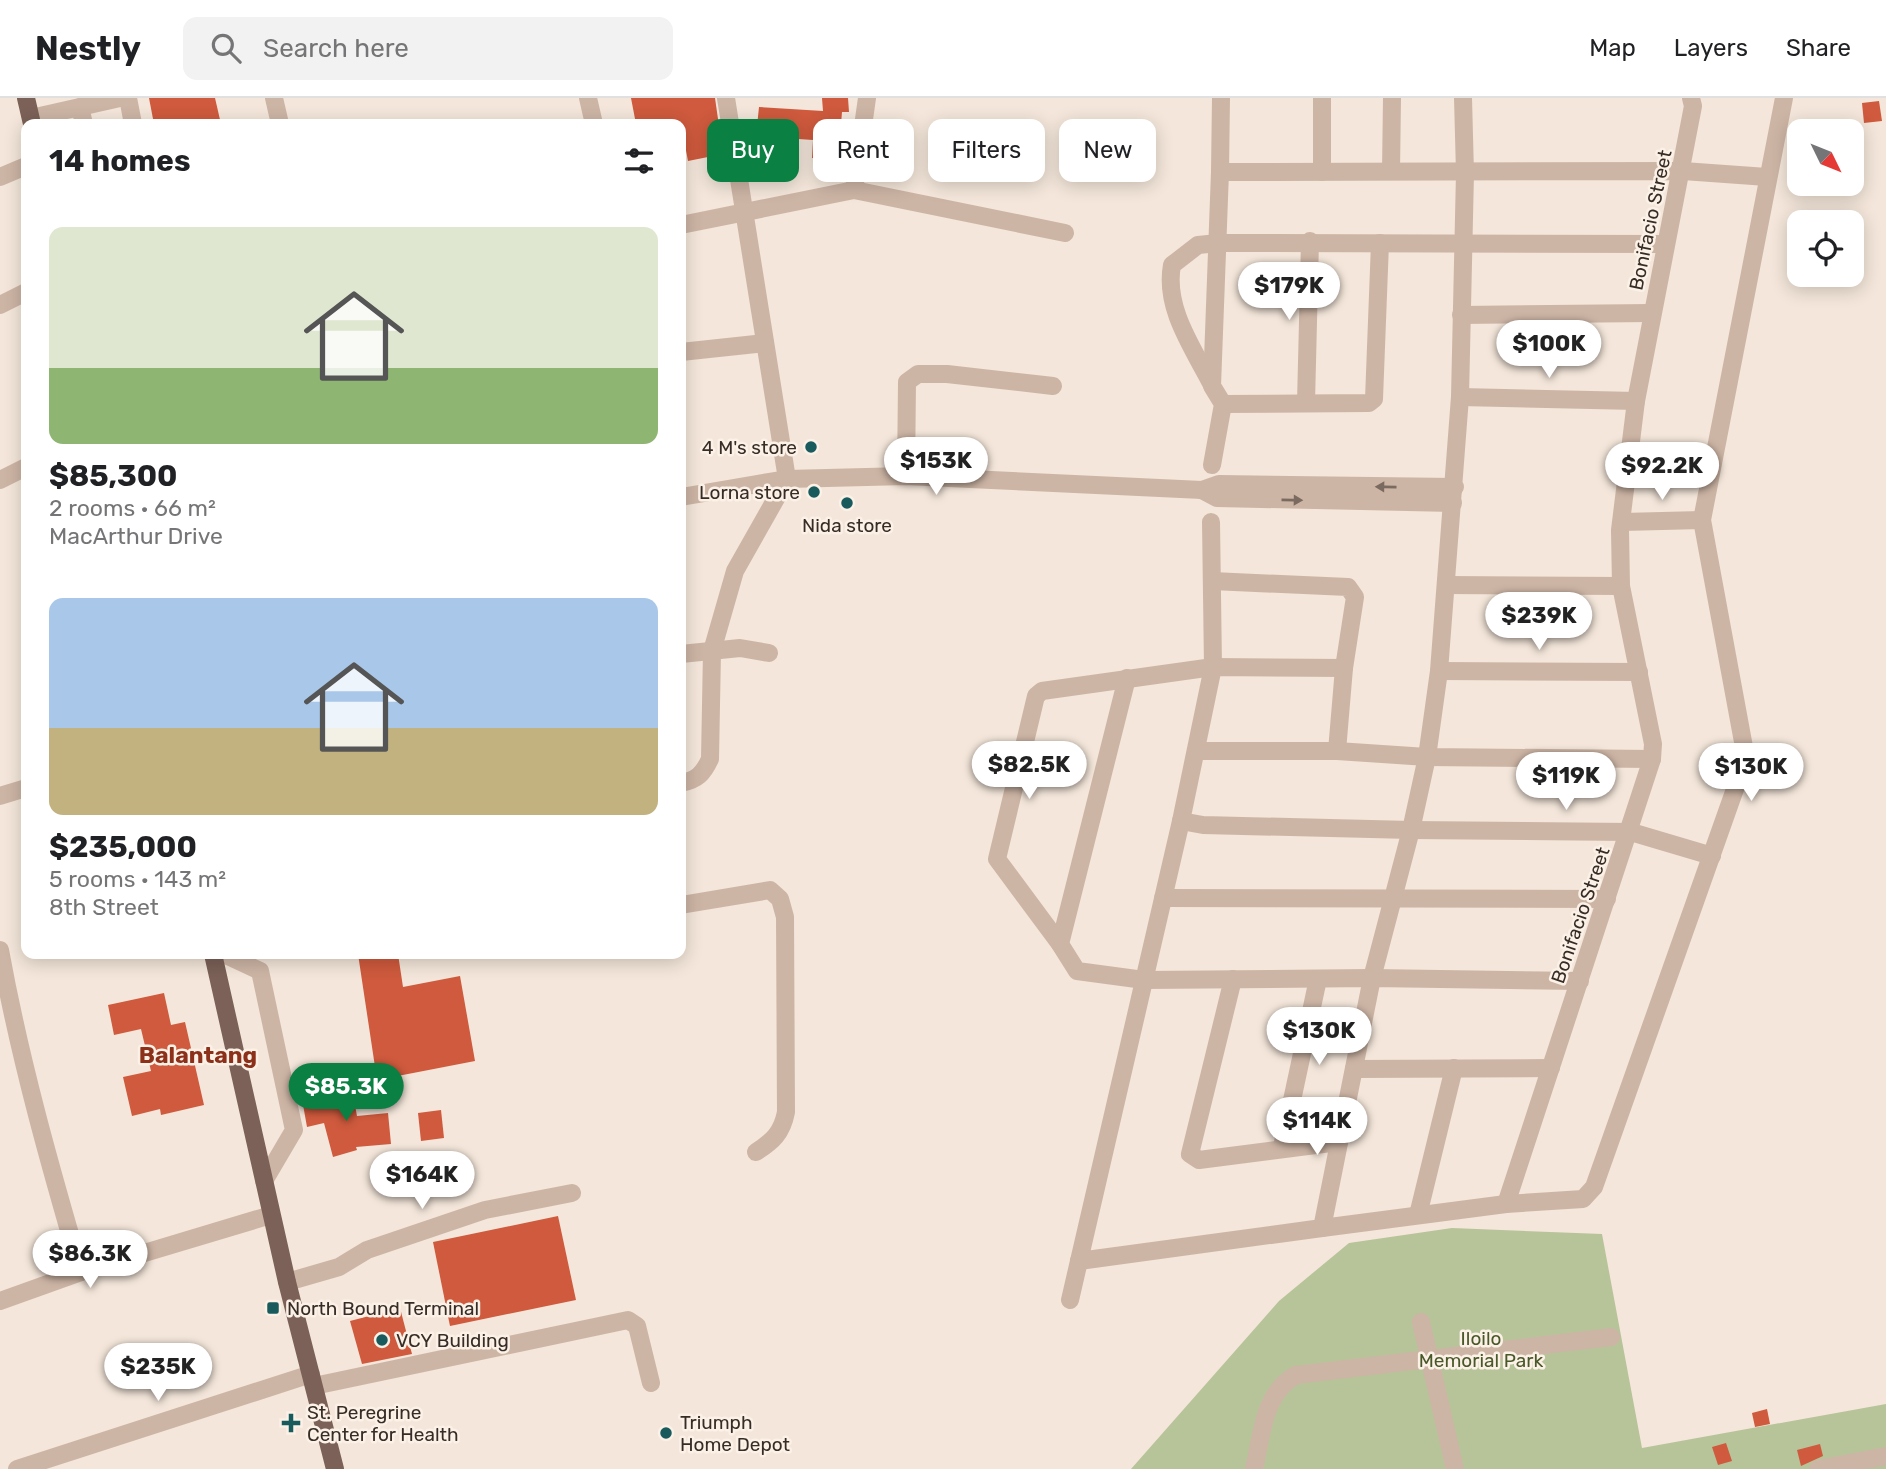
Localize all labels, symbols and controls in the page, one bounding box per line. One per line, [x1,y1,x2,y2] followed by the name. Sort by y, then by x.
[183,17,673,80] search box
[35,29,141,68] text: Nestly
[207,29,245,67] icon: search
[263,33,409,64] text: Search here
[1589,34,1636,62] text: Map
[1674,34,1748,62] text: Layers
[1786,34,1851,62] text: Share
[707,119,799,182] chip: Buy
[813,119,914,182] chip: Rent
[928,119,1045,182] chip: Filters
[1059,119,1156,182] chip: New
[1787,119,1864,196] north arrow
[1787,119,1864,287] map controls
[620,142,658,180] icon: filters
[49,143,191,179] text: 14 homes
[1624,147,1677,292] street label: Bonifacio Street
[1787,210,1864,287] button: locate
[1240,262,1338,322] pin: $179K
[1254,271,1324,299] text: $179K
[291,273,417,399] icon: home
[1500,320,1598,380] pin: $100K
[1512,329,1586,357] text: $100K
[702,436,797,459] place label: 4 M's store
[887,438,985,497] pin: $153K
[803,439,819,455] marker: 4 M's store
[1605,442,1719,502] pin: $92.2K
[900,446,972,474] text: $153K
[1621,451,1703,479] text: $92.2K
[49,458,178,494] text: $85,300
[699,481,800,504] place label: Lorna store
[1375,481,1397,492] one-way arrow
[806,484,822,500] marker: Lorna store
[49,494,216,522] text: 2 rooms · 66 m²
[1282,494,1304,505] one-way arrow
[839,495,855,511] marker: Nida store
[802,514,892,537] place label: Nida store
[49,522,223,550] text: MacArthur Drive
[1490,592,1588,652] pin: $239K
[1501,601,1577,629] text: $239K
[291,644,417,770] icon: home
[972,742,1086,801] pin: $82.5K
[1702,744,1800,803] pin: $130K
[988,750,1070,778] text: $82.5K
[1517,752,1615,812] pin: $119K
[1715,752,1787,780] text: $130K
[1532,761,1600,789] text: $119K
[49,829,197,865] text: $235,000
[1546,843,1615,986] street label: Bonifacio Street
[49,865,226,893] text: 5 rooms · 143 m²
[49,893,159,921] text: 8th Street
[1270,1007,1368,1067] pin: $130K
[1283,1016,1355,1044] text: $130K
[139,1041,257,1069] district label: Balantang
[289,1063,403,1123] pin: $85.3K
[305,1072,387,1100] text: $85.3K
[1268,1098,1366,1157] pin: $114K
[1282,1106,1352,1134] text: $114K
[373,1152,471,1211] pin: $164K
[386,1160,458,1188] text: $164K
[33,1230,147,1290] pin: $86.3K
[49,1239,131,1267] text: $86.3K
[287,1297,479,1320] place label: North Bound Terminal
[265,1300,281,1316] marker: North Bound Terminal
[1419,1327,1544,1372] park label: Iloilo Memorial Park
[396,1329,509,1352] place label: VCY Building
[374,1332,390,1348] marker: VCY Building
[109,1344,207,1403] pin: $235K
[120,1352,196,1380] text: $235K
[307,1401,459,1446] place label: St. Peregrine Center for Health
[680,1411,791,1456] place label: Triumph Home Depot
[281,1413,301,1433] marker: St. Peregrine Center for Health
[658,1425,674,1441] marker: Triumph Home Depot

